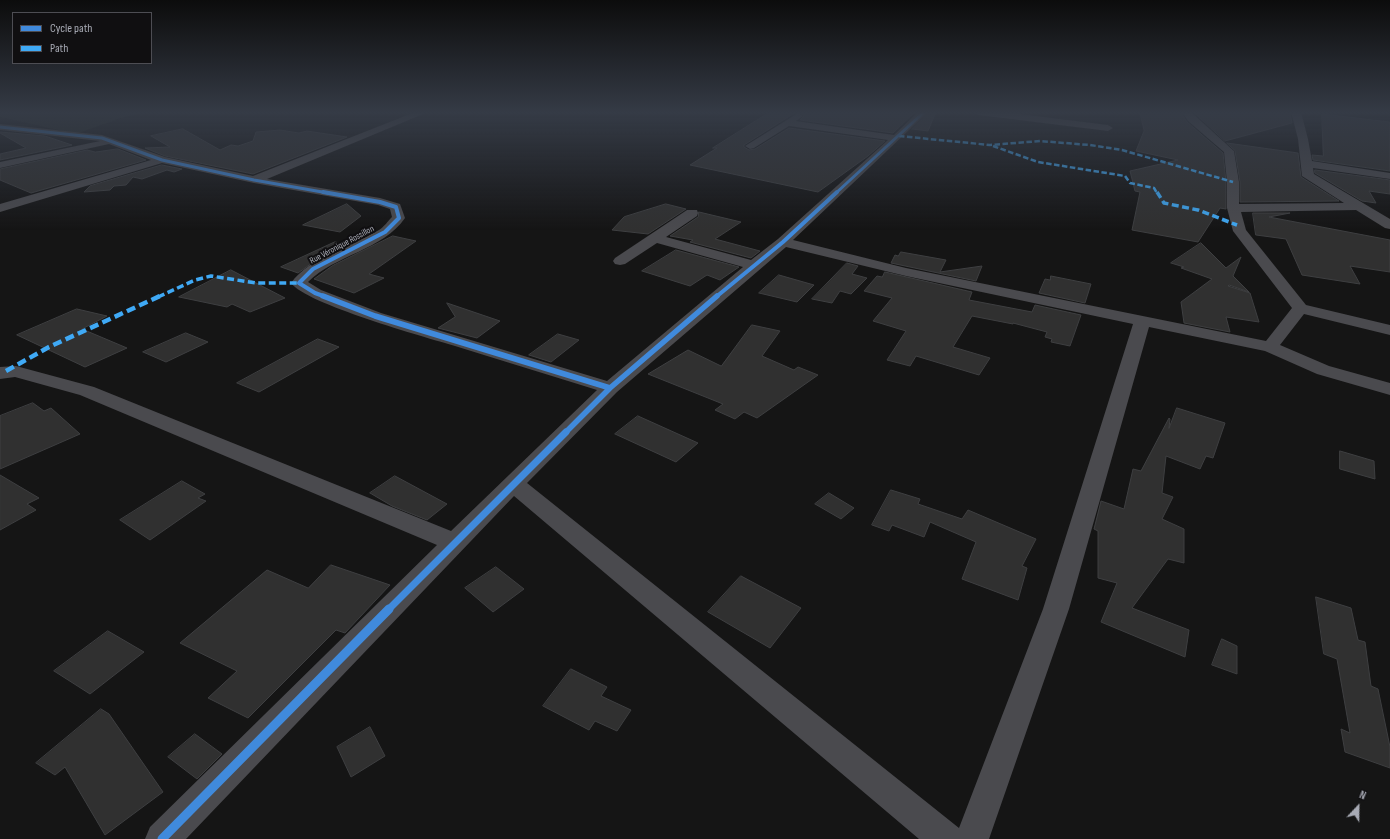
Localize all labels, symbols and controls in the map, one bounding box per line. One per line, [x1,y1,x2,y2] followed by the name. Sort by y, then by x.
[12,12,152,64] legend
[50,21,92,36] text: Cycle path
[50,41,68,56] text: Path
[308,223,376,267] street label: Rue Véronique Rossillon
[1338,787,1378,827] north arrow
[1358,788,1368,803] text: N

